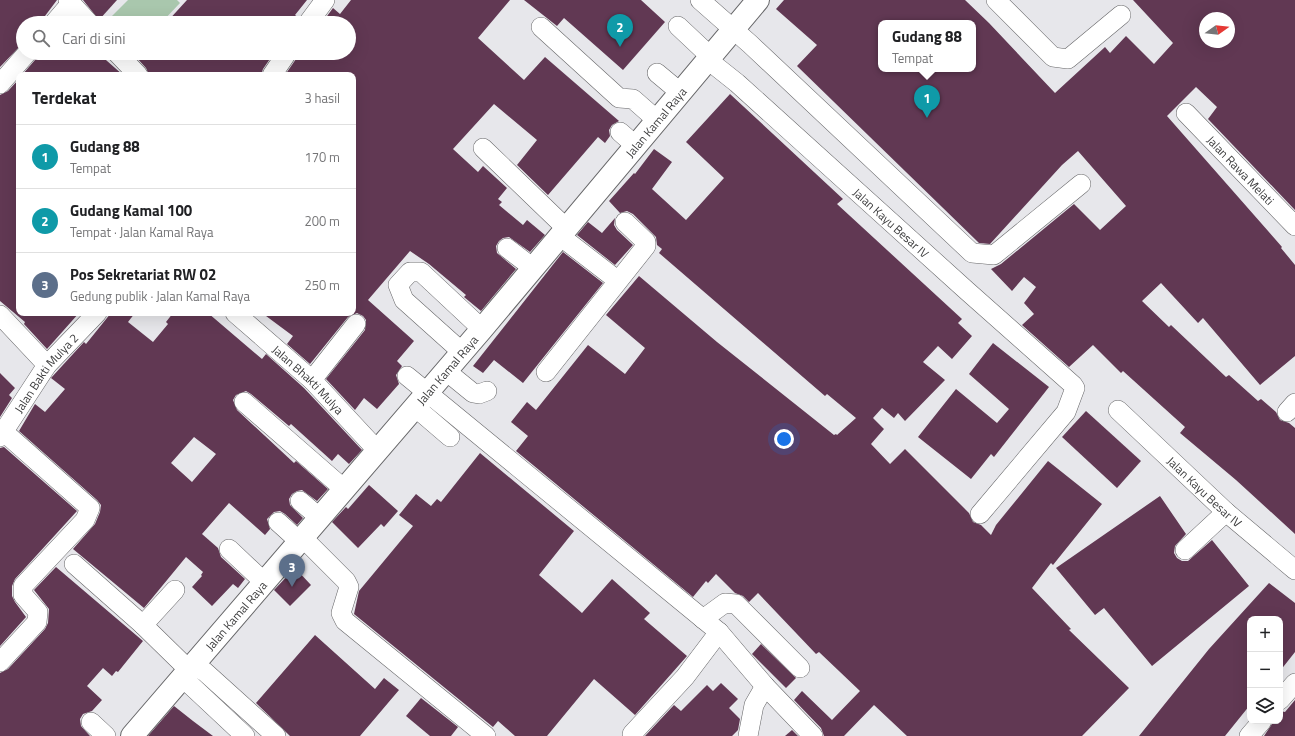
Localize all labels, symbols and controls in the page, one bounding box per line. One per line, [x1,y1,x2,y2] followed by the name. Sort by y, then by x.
[1199,12,1235,48] north arrow
[607,14,633,47] pin: 2
[16,16,356,60] search box
[878,20,976,72] popup
[892,25,962,48] text: Gudang 88
[30,27,52,49] icon: search
[62,27,126,50] text: Cari di sini
[892,48,933,68] text: Tempat
[620,83,691,161] street label: Jalan Kamal Raya
[32,85,96,111] text: Terdekat
[914,85,940,118] pin: 1
[304,88,340,108] text: 3 hasil
[1203,131,1279,209] street label: Jalan Rawa Melati
[70,135,140,158] text: Gudang 88
[41,147,49,167] text: 1
[304,147,340,167] text: 170 m
[70,158,111,178] text: Tempat
[849,183,934,262] street label: Jalan Kayu Besar IV
[70,199,192,222] text: Gudang Kamal 100
[41,211,49,231] text: 2
[304,211,340,231] text: 200 m
[70,222,213,242] text: Tempat · Jalan Kamal Raya
[70,263,216,286] text: Pos Sekretariat RW 02
[41,275,49,295] text: 3
[304,275,340,295] text: 250 m
[70,286,250,306] text: Gedung publik · Jalan Kamal Raya
[9,329,82,416] street label: Jalan Bakti Mulya 2
[411,331,482,409] street label: Jalan Kamal Raya
[268,340,349,418] street label: Jalan Bhakti Mulya
[774,429,794,449] your location
[1163,452,1247,531] street label: Jalan Kayu Besar IV
[279,554,305,587] pin: 3
[200,576,271,655] street label: Jalan Kamal Raya
[1247,616,1283,724] map controls
[1247,616,1283,652] button: +
[1247,652,1283,688] button: −
[1247,688,1283,724] button: layers

